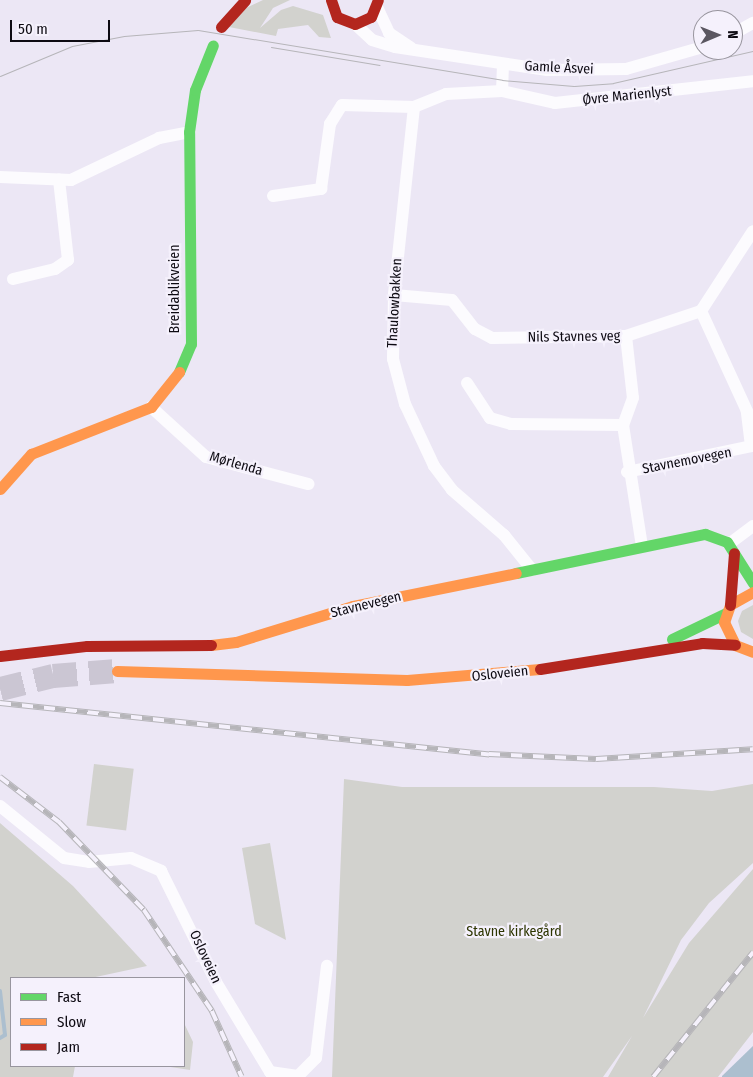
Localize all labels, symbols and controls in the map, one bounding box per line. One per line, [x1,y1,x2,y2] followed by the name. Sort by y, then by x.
[12,10,112,42] scale bar
[693,10,743,60] north arrow
[18,20,48,38] text: 50 m
[724,30,741,39] text: N
[524,58,594,78] street label: Gamle Åsvei
[582,83,672,109] street label: Øvre Marienlyst
[167,244,183,334] street label: Breidablikveien
[384,258,406,348] street label: Thaulowbakken
[528,328,620,346] street label: Nils Stavnes veg
[641,444,733,478] street label: Stavnemovegen
[207,448,265,480] street label: Mørlenda
[329,588,403,622] street label: Stavnevegen
[471,663,529,685] street label: Osloveien
[466,924,562,940] park label: Stavne kirkegård
[185,928,225,986] street label: Osloveien
[10,977,185,1067] legend
[57,988,81,1006] text: Fast
[57,1013,86,1031] text: Slow
[57,1038,80,1056] text: Jam

